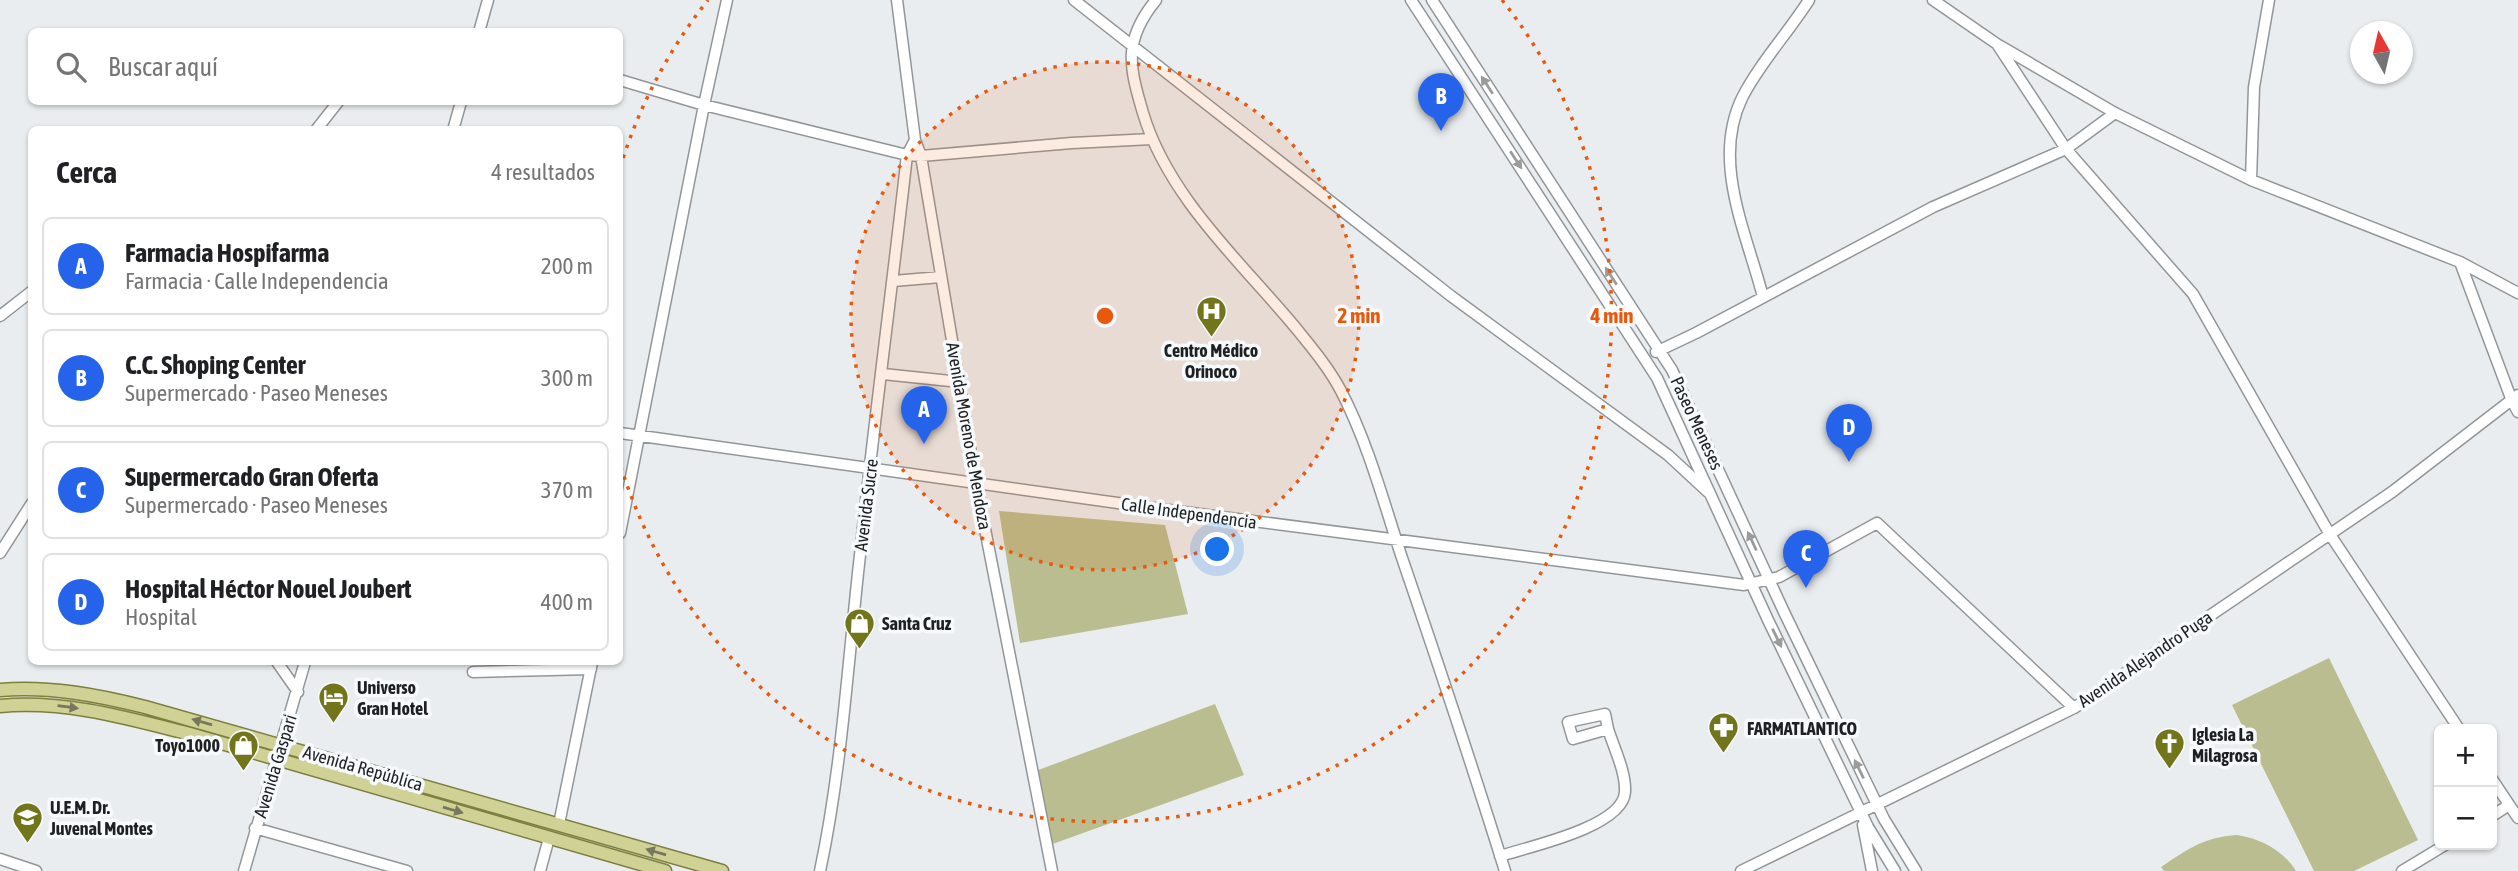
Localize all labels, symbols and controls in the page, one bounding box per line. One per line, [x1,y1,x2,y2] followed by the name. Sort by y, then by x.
[2350,21,2413,84] north arrow
[28,28,623,105] search box
[52,48,90,86] icon: search
[108,52,218,82] text: Buscar aquí
[1418,73,1464,131] pin: B
[1481,75,1494,94] one-way arrow
[1509,150,1522,170] one-way arrow
[56,155,117,189] text: Cerca
[491,159,595,185] text: 4 resultados
[125,238,329,268] text: Farmacia Hospifarma
[75,253,87,279] text: A
[541,253,593,279] text: 200 m
[1605,266,1618,285] one-way arrow
[125,268,389,294] text: Farmacia · Calle Independencia
[1194,295,1228,339] hospital icon: Centro Médico Orinoco
[1338,303,1380,327] text: 2 min
[1590,303,1633,327] text: 4 min
[1093,304,1117,328] centre of rings
[1164,340,1258,382] place label: Centro Médico Orinoco
[942,341,996,531] street label: Avenida Moreno de Mendoza
[125,350,305,380] text: C.C. Shoping Center
[76,365,86,391] text: B
[541,365,593,391] text: 300 m
[1666,373,1728,473] street label: Paseo Meneses
[125,380,388,406] text: Supermercado · Paseo Meneses
[901,386,947,444] pin: A
[1826,404,1872,462] pin: D
[850,458,882,552] street label: Avenida Sucre
[125,462,379,492] text: Supermercado Gran Oferta
[76,477,86,503] text: C
[541,477,593,503] text: 370 m
[125,492,388,518] text: Supermercado · Paseo Meneses
[1120,493,1258,533] street label: Calle Independencia
[1783,530,1829,588] pin: C
[1746,531,1758,551] one-way arrow
[1200,532,1234,566] your location
[125,574,411,604] text: Hospital Héctor Nouel Joubert
[75,589,87,615] text: D
[541,589,593,615] text: 400 m
[125,604,197,630] text: Hospital
[842,606,876,650] shop icon: Santa Cruz
[2074,606,2216,712] street label: Avenida Alejandro Puga
[882,613,952,634] place label: Santa Cruz
[1771,628,1783,648] one-way arrow
[357,677,428,719] place label: Universo Gran Hotel
[317,680,351,724] hotel icon: Universo Gran Hotel
[57,702,79,713] one-way arrow
[1707,711,1741,755] pharmacy icon: FARMATLANTICO
[249,712,301,820] street label: Avenida Gaspari
[191,716,212,726] one-way arrow
[1747,718,1857,739] place label: FARMATLANTICO
[2192,724,2258,766] place label: Iglesia La Milagrosa
[2434,724,2497,850] map controls
[2434,724,2497,787] button: +
[2152,727,2186,771] church icon: Iglesia La Milagrosa
[226,728,260,772] shop icon: Toyo1000
[155,735,220,756] place label: Toyo1000
[301,741,425,795] street label: Avenida República
[1854,759,1865,779] one-way arrow
[2434,787,2497,850] button: −
[49,797,154,839] place label: U.E.M. Dr. Juvenal Montes
[10,800,44,844] school or university icon: U.E.M. Dr. Juvenal Montes
[443,806,464,816] one-way arrow
[645,846,667,857] one-way arrow

